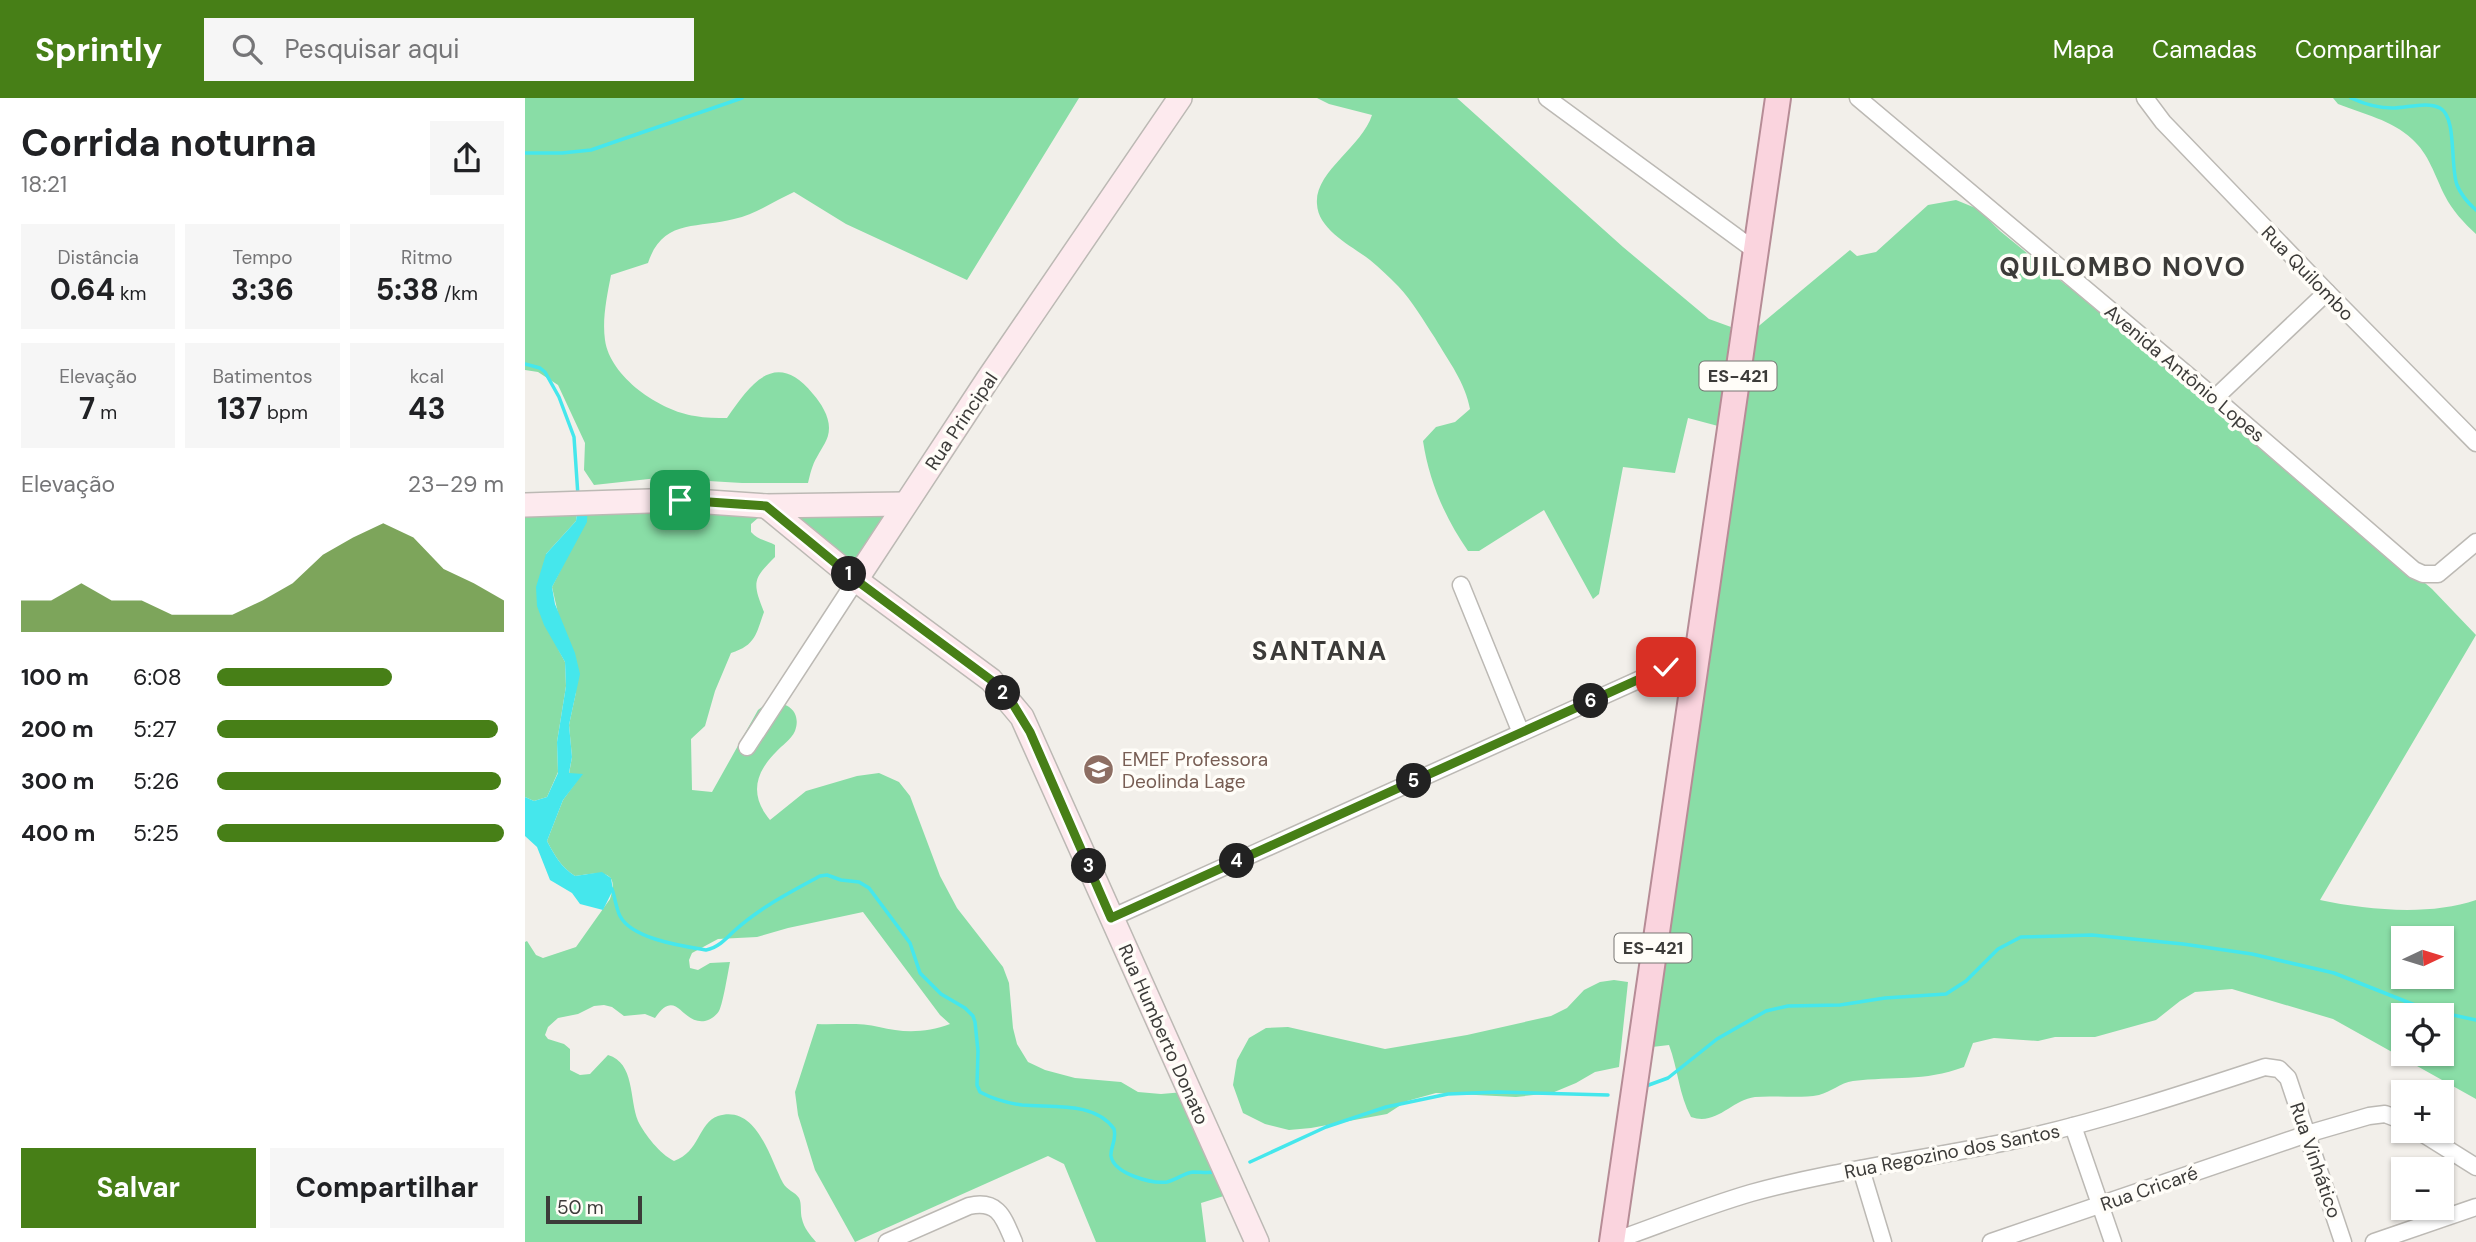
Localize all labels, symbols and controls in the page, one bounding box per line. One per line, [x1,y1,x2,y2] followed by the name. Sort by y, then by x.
[204,18,694,81] search box
[35,28,162,71] text: Sprintly
[228,30,266,68] icon: search
[284,32,459,66] text: Pesquisar aqui
[2053,34,2114,65] text: Mapa
[2152,34,2257,65] text: Camadas
[2295,34,2441,65] text: Compartilhar
[21,118,317,168] text: Corrida noturna
[430,121,504,195] button: share
[21,169,67,199] text: 18:21
[2256,220,2359,326] street label: Rua Quilombo
[58,245,139,270] text: Distância
[233,245,292,270] text: Tempo
[401,245,453,270] text: Ritmo
[1999,250,2247,284] district label: QUILOMBO NOVO
[50,270,115,309] text: 0.64
[231,270,294,309] text: 3:36
[376,270,439,309] text: 5:38
[115,281,147,306] text: km
[439,281,478,306] text: /km
[2099,299,2270,448] street label: Avenida Antônio Lopes
[1699,362,1777,390] road number: ES-421
[59,364,137,389] text: Elevação
[212,364,313,389] text: Batimentos
[410,364,444,389] text: kcal
[919,367,1003,475] street label: Rua Principal
[79,389,95,428] text: 7
[217,389,262,428] text: 137
[408,389,446,428] text: 43
[95,400,117,425] text: m
[262,400,308,425] text: bpm
[21,469,115,499] text: Elevação
[408,469,504,499] text: 23–29 m
[650,470,710,530] pin
[661,481,699,519] icon: arrive
[831,556,867,592] pin: 1
[845,561,852,586] text: 1
[1252,634,1388,668] district label: SANTANA
[1636,637,1696,697] pin
[1647,648,1685,686] icon: check
[21,662,89,692] text: 100 m
[133,662,182,692] text: 6:08
[986,676,1021,710] pin: 2
[997,680,1008,705] text: 2
[1573,684,1609,718] pin: 6
[1584,688,1597,713] text: 6
[21,714,94,744] text: 200 m
[133,714,177,744] text: 5:27
[1122,747,1268,794] place label: EMEF Professora Deolinda Lage
[1082,753,1116,787] school or university icon: EMEF Professora Deolinda Lage
[1397,764,1431,798] pin: 5
[21,766,94,796] text: 300 m
[133,766,179,796] text: 5:26
[1408,768,1419,793] text: 5
[21,818,95,848] text: 400 m
[133,818,179,848] text: 5:25
[1219,844,1255,878] pin: 4
[1071,848,1107,884] pin: 3
[1230,848,1243,873] text: 4
[1083,853,1094,878] text: 3
[2391,926,2453,989] north arrow
[2391,926,2454,1220] map controls
[1615,934,1691,962] road number: ES-421
[1112,940,1215,1129] street label: Rua Humberto Donato
[2391,1003,2454,1066] button: locate
[2391,1080,2454,1143] button: +
[2284,1099,2347,1221] street label: Rua Vinhático
[1842,1118,2062,1185] street label: Rua Regozino dos Santos
[21,1148,256,1228] button: Salvar
[270,1148,504,1228] button: Compartilhar
[2391,1157,2454,1220] button: −
[2097,1160,2201,1217] street label: Rua Cricaré
[546,1193,642,1225] scale bar
[557,1195,604,1220] text: 50 m

